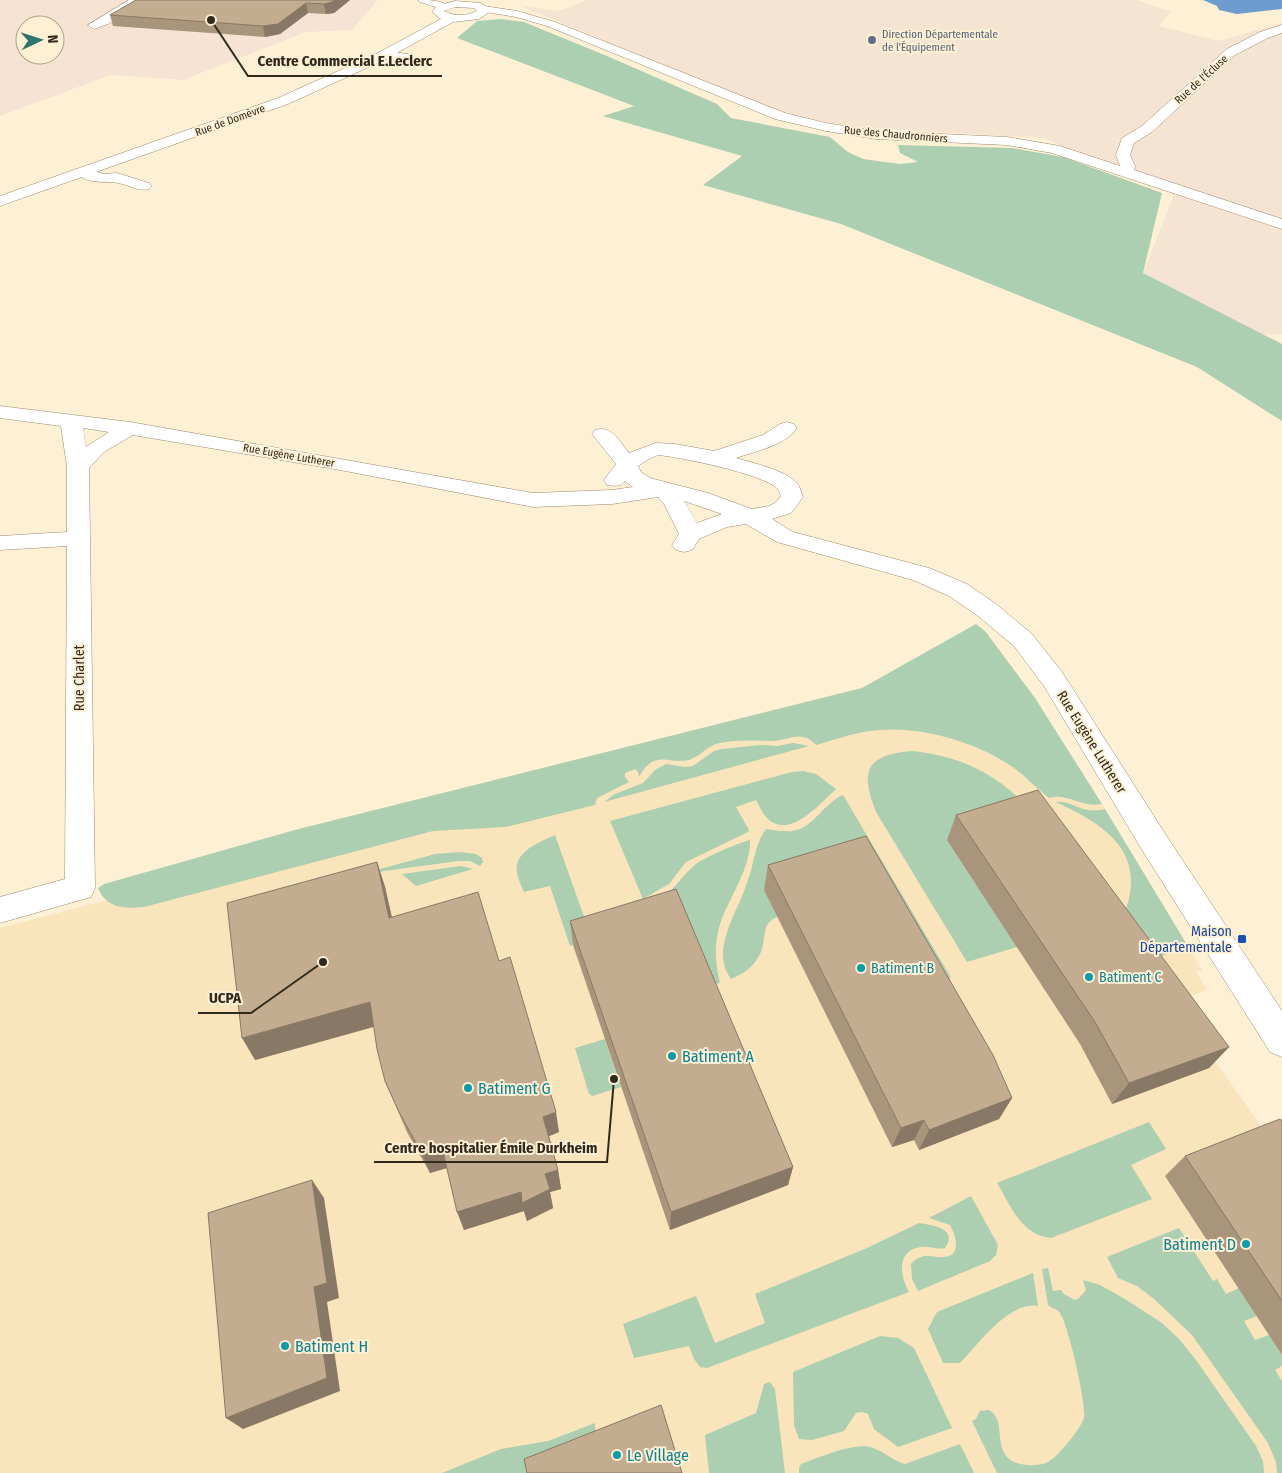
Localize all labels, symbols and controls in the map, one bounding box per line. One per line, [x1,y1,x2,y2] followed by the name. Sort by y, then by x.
[15,15,65,65] north arrow
[882,28,998,54] place label: Direction Départementale de l'Équipement
[44,34,61,44] text: N
[866,34,878,46] marker: Direction Départementale de l'Équipement
[248,46,442,76] callout: Centre Commercial E.Leclerc
[1171,51,1231,107] street label: Rue de l'Écluse
[258,52,433,70] text: Centre Commercial E.Leclerc
[193,102,267,139] street label: Rue de Domèvre
[843,123,949,146] street label: Rue des Chaudronniers
[242,441,336,470] street label: Rue Eugène Lutherer
[71,644,88,711] street label: Rue Charlet
[1053,688,1130,797] street label: Rue Eugène Lutherer
[1140,923,1232,956] place label: Maison Départementale
[1236,933,1248,945] marker: Maison Départementale
[871,960,935,977] place label: Batiment B
[855,962,867,974] marker: Batiment B
[1099,969,1162,986] place label: Batiment C
[1083,971,1095,983] marker: Batiment C
[198,983,251,1013] callout: UCPA
[209,989,242,1007] text: UCPA
[682,1047,754,1066] place label: Batiment A
[666,1050,678,1062] marker: Batiment A
[478,1079,551,1098] place label: Batiment G
[462,1082,474,1094] marker: Batiment G
[374,1132,607,1162] callout: Centre hospitalier Émile Durkheim
[385,1139,597,1157] text: Centre hospitalier Émile Durkheim
[1163,1235,1236,1254] place label: Batiment D
[1240,1238,1252,1250] marker: Batiment D
[295,1337,368,1356] place label: Batiment H
[279,1340,291,1352] marker: Batiment H
[627,1446,689,1465] place label: Le Village
[611,1449,623,1461] marker: Le Village

